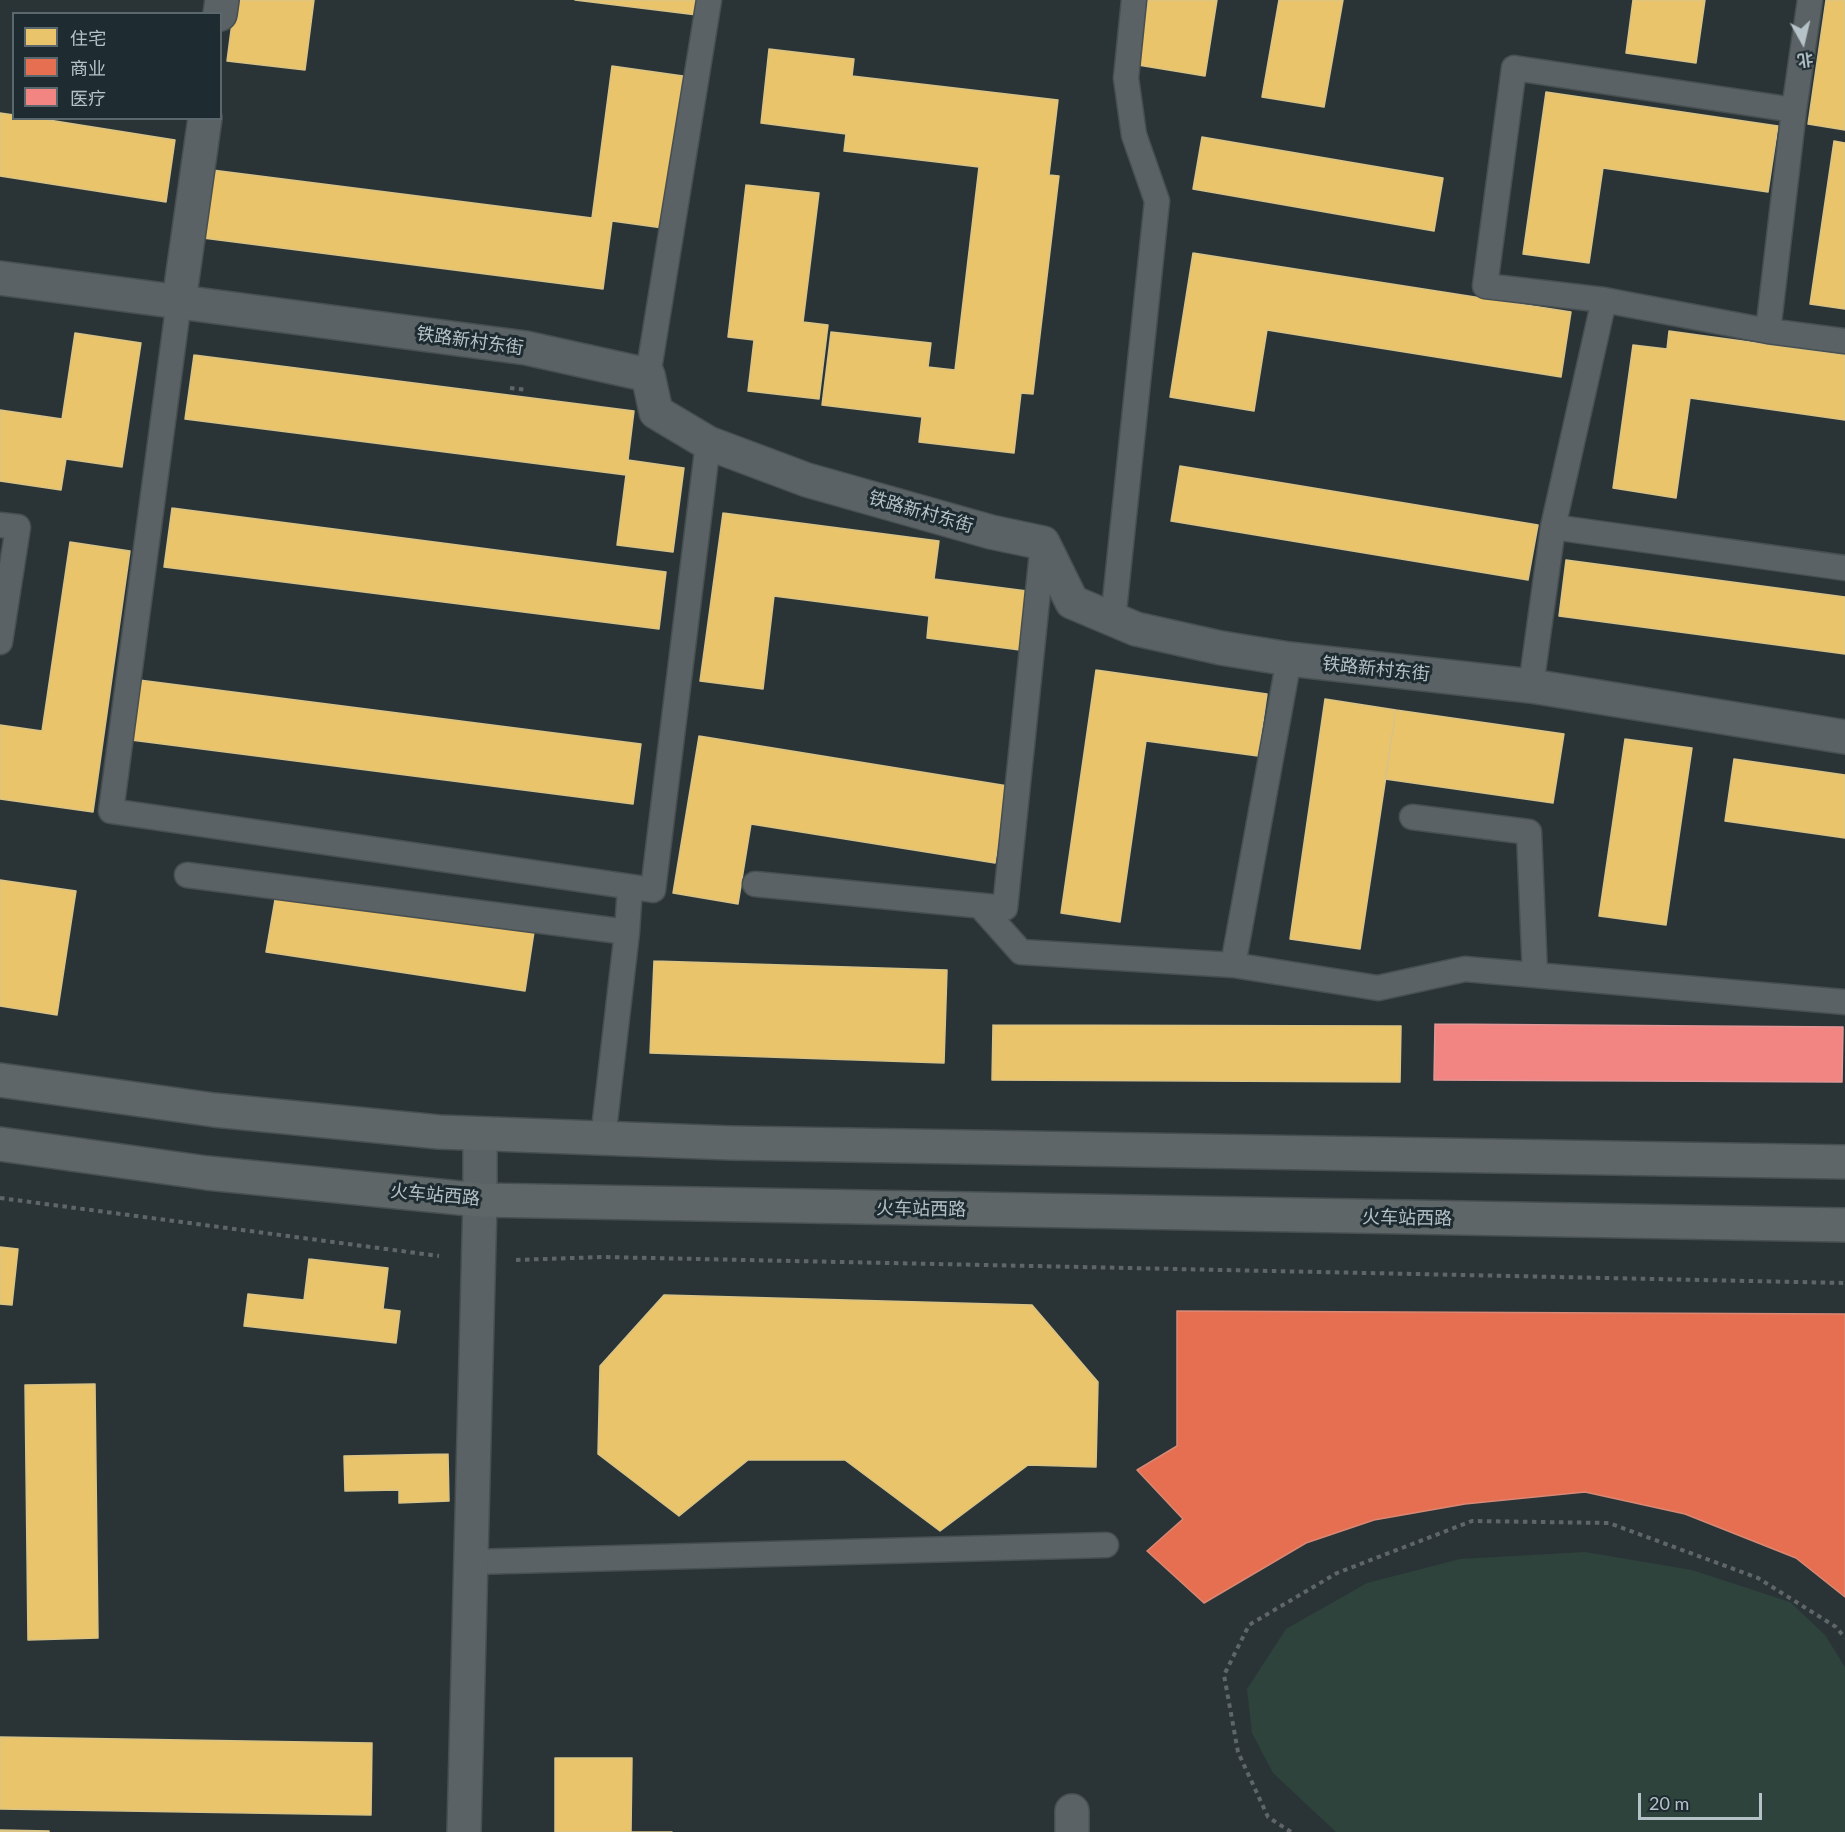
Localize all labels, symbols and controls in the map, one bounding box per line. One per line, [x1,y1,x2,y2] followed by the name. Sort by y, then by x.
[12,12,222,120] legend
[1773,12,1833,72] north arrow
[70,27,106,49] text: 住宅
[1796,50,1815,71] text: 北
[70,57,106,79] text: 商业
[70,87,106,109] text: 医疗
[415,323,525,359] street label: 铁路新村东街
[866,487,976,537] street label: 铁路新村东街
[1321,653,1431,685] street label: 铁路新村东街
[389,1180,481,1210] street label: 火车站西路
[876,1197,966,1221] street label: 火车站西路
[1362,1206,1452,1230] street label: 火车站西路
[1641,1781,1766,1819] scale bar
[1649,1792,1689,1814] text: 20 m

